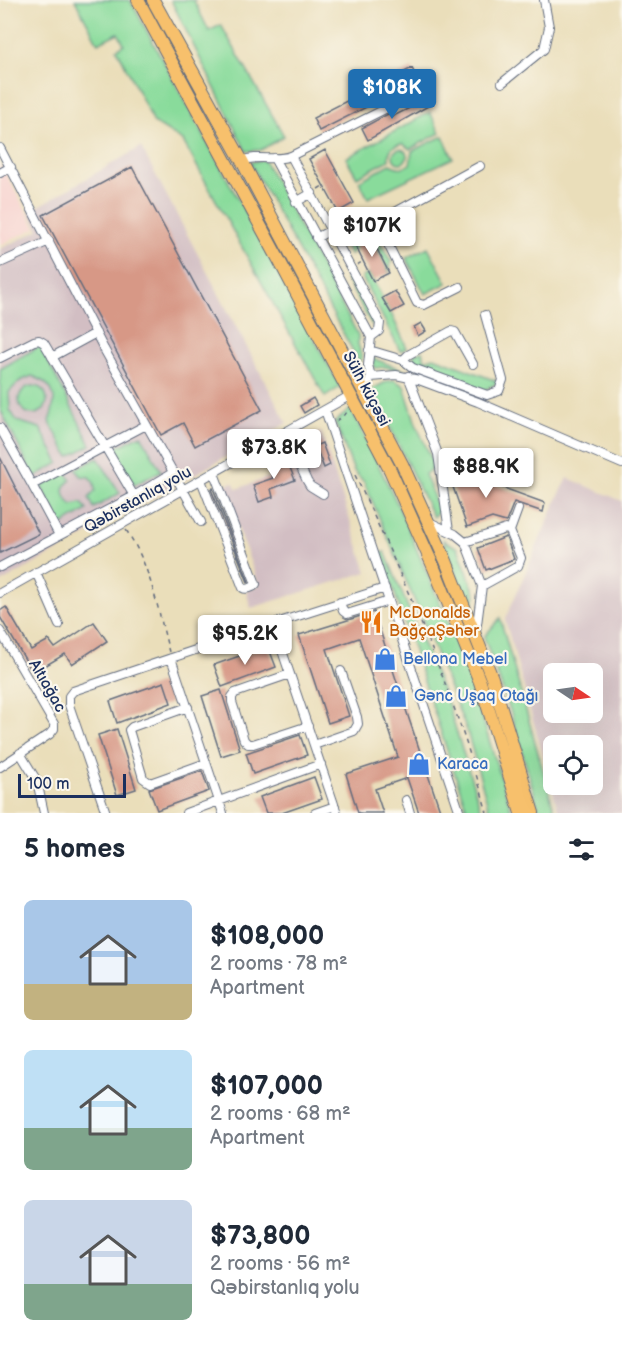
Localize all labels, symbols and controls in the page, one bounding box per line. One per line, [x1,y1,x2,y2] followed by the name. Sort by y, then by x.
[350,69,434,120] pin: $108K
[362,76,422,100] text: $108K
[330,207,414,258] pin: $107K
[343,214,401,238] text: $107K
[338,348,394,430] street label: Sülh küçəsi
[225,429,323,480] pin: $73.8K
[241,436,307,460] text: $73.8K
[437,448,535,499] pin: $88.9K
[453,455,519,479] text: $88.9K
[81,463,195,537] street label: Qəbirstanlıq yolu
[389,604,479,641] place label: McDonalds BağçaŞəhər
[358,609,384,635] restaurant icon: McDonalds BağçaŞəhər
[196,615,294,666] pin: $95.2K
[212,622,278,646] text: $95.2K
[372,646,398,672] shop icon: Bellona Mebel
[403,650,507,669] place label: Bellona Mebel
[24,656,70,716] street label: Altıağac
[543,663,603,723] north arrow
[543,663,603,795] map controls
[383,683,409,709] shop icon: Gənc Uşaq Otağı
[414,687,538,706] place label: Gənc Uşaq Otağı
[543,735,603,795] button: locate
[406,751,432,777] shop icon: Karaca
[437,755,488,774] place label: Karaca
[18,771,126,798] scale bar
[27,775,70,794] text: 100 m
[565,833,598,866] icon: filters
[24,834,125,865] text: 5 homes
[210,921,324,952] text: $108,000
[72,924,144,996] icon: home
[210,952,348,976] text: 2 rooms · 78 m²
[210,976,305,1000] text: Apartment
[210,1071,323,1102] text: $107,000
[72,1074,144,1146] icon: home
[210,1102,351,1126] text: 2 rooms · 68 m²
[210,1126,305,1150] text: Apartment
[210,1221,310,1252] text: $73,800
[72,1224,144,1296] icon: home
[210,1252,350,1276] text: 2 rooms · 56 m²
[210,1276,360,1300] text: Qəbirstanlıq yolu

